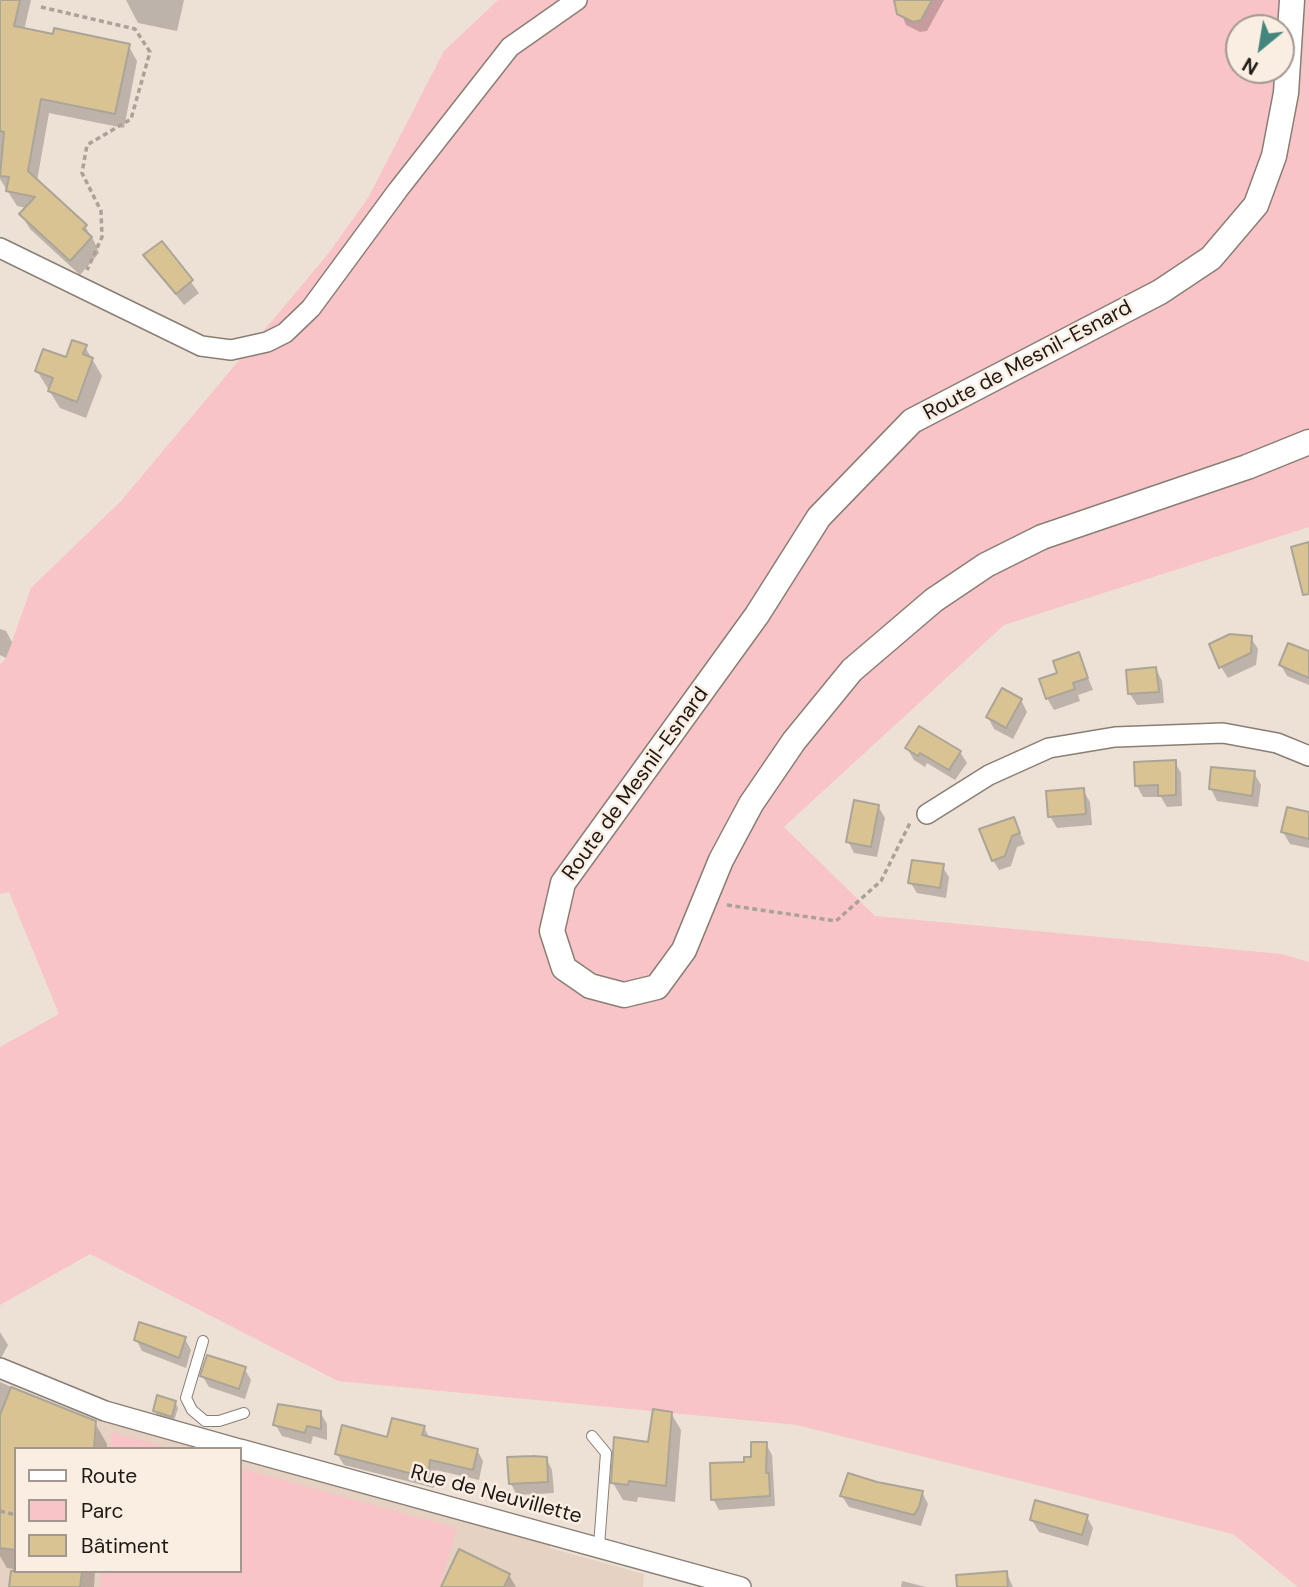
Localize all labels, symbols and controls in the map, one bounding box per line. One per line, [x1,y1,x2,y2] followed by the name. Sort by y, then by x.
[1225,14,1295,84] north arrow
[1238,52,1263,80] text: N
[920,295,1136,427] street label: Route de Mesnil-Esnard
[558,683,714,885] street label: Route de Mesnil-Esnard
[14,1447,242,1573] legend
[408,1460,584,1530] street label: Rue de Neuvillette
[81,1462,137,1490] text: Route
[81,1497,124,1525] text: Parc
[81,1532,169,1560] text: Bâtiment

